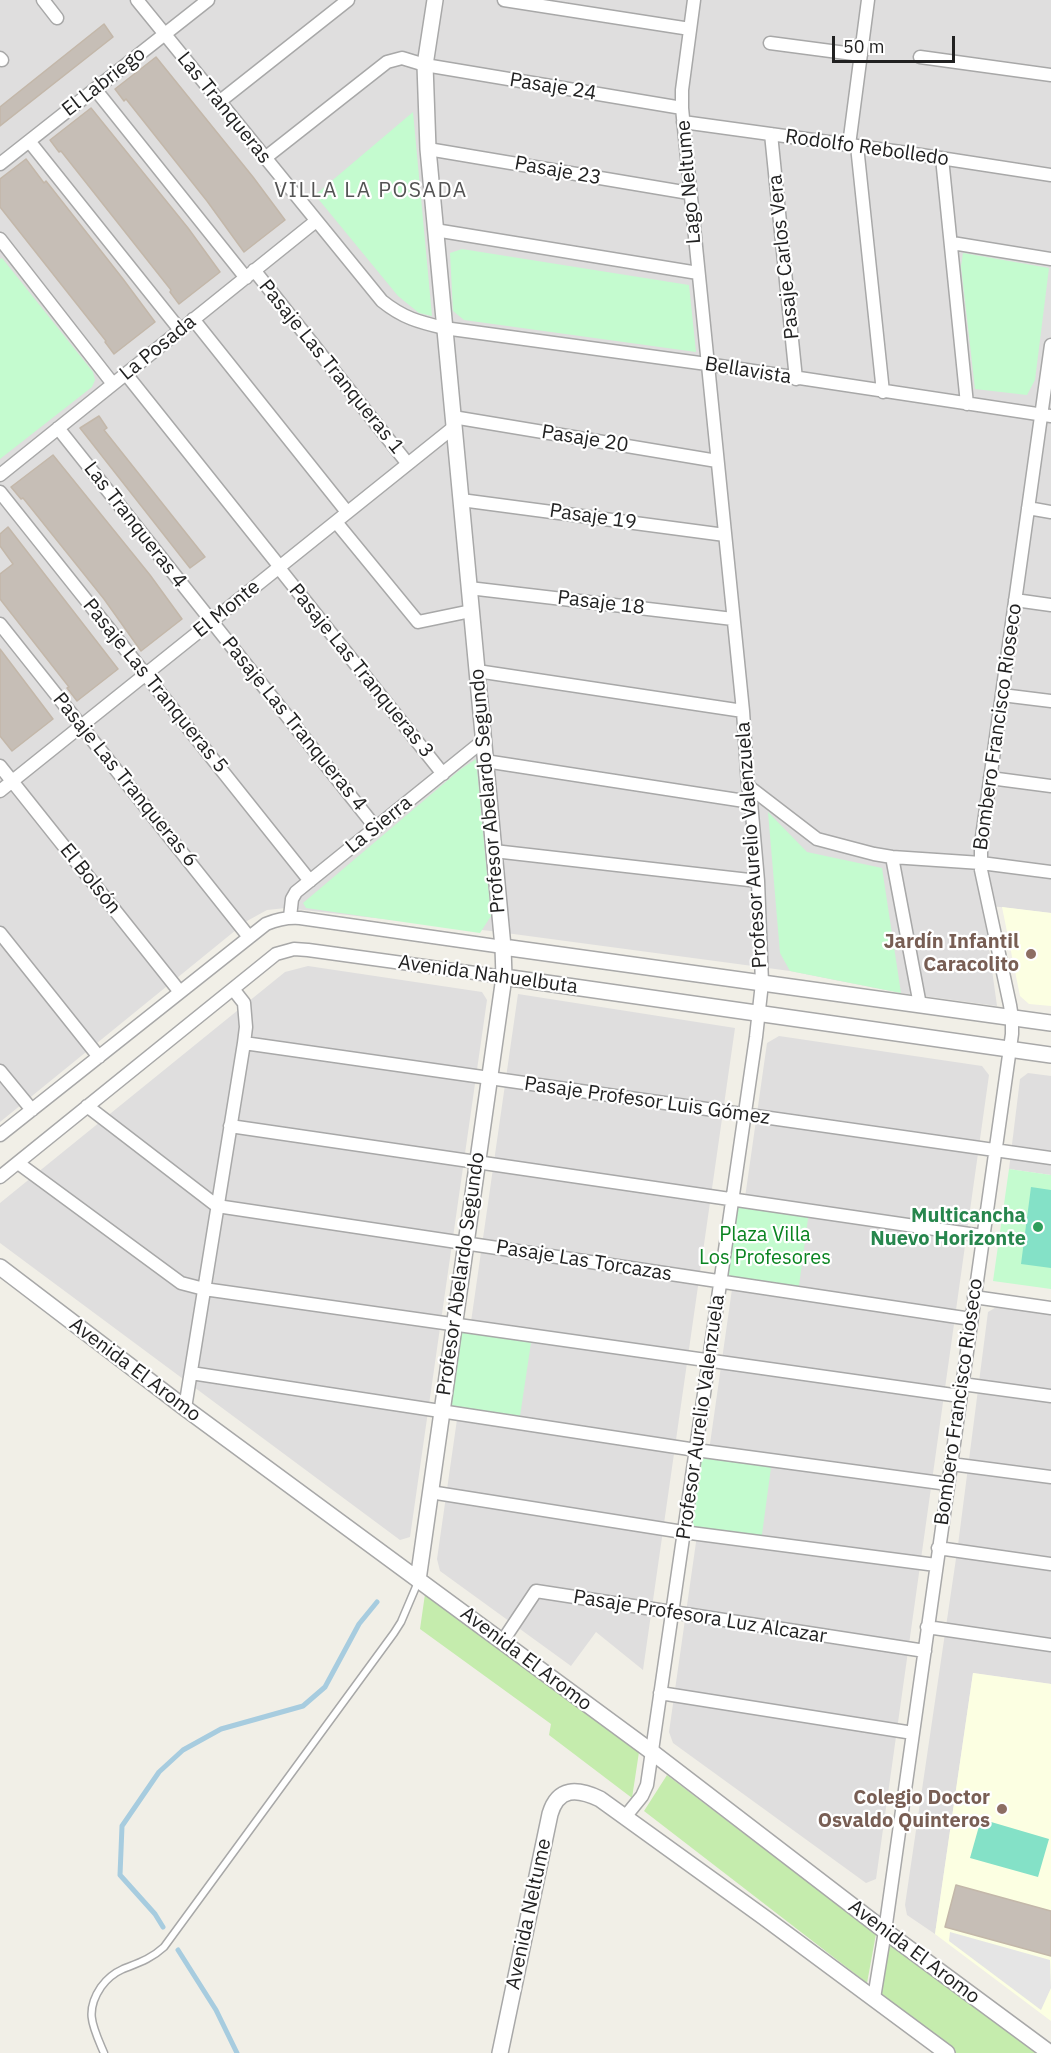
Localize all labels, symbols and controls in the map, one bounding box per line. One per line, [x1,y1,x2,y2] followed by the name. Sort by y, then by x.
[835,24,958,62] scale bar
[843,35,885,58] text: 50 m
[58,42,150,122] street label: El Labriego
[172,47,276,169] street label: Las Tranqueras
[508,68,598,106] street label: Pasaje 24
[672,119,706,245] street label: Lago Neltume
[784,125,950,171] street label: Rodolfo Rebolledo
[513,152,603,190] street label: Pasaje 23
[763,173,805,341] street label: Pasaje Carlos Vera
[274,178,468,204] district label: VILLA LA POSADA
[253,275,409,459] street label: Pasaje Las Tranqueras 1
[115,310,201,386] street label: La Posada
[703,352,793,390] street label: Bellavista
[540,420,630,458] street label: Pasaje 20
[78,457,192,593] street label: Las Tranqueras 4
[548,499,638,535] street label: Pasaje 19
[189,575,265,643] street label: El Monte
[283,579,439,763] street label: Pasaje Las Tranqueras 3
[556,586,646,620] street label: Pasaje 18
[77,594,233,778] street label: Pasaje Las Tranqueras 5
[969,602,1027,852] street label: Bombero Francisco Rioseco
[216,632,372,816] street label: Pasaje Las Tranqueras 4
[465,668,511,914] street label: Profesor Abelardo Segundo
[47,688,203,872] street label: Pasaje Las Tranqueras 6
[731,721,773,969] street label: Profesor Aurelio Valenzuela
[341,791,417,859] street label: La Sierra
[54,839,126,919] street label: El Bolsón
[883,930,1019,977] place label: Jardín Infantil Caracolito
[1024,947,1038,961] marker: Jardín Infantil Caracolito
[397,951,579,999] street label: Avenida Nahuelbuta
[523,1072,771,1130] street label: Pasaje Profesor Luis Gómez
[432,1151,490,1397] street label: Profesor Abelardo Segundo
[870,1204,1026,1251] place label: Multicancha Nuevo Horizonte
[1031,1220,1045,1234] marker: Multicancha Nuevo Horizonte
[699,1223,831,1270] park label: Plaza Villa Los Profesores
[494,1235,674,1287] street label: Pasaje Las Torcazas
[930,1277,988,1527] street label: Bombero Francisco Rioseco
[672,1293,730,1541] street label: Profesor Aurelio Valenzuela
[65,1313,205,1427] street label: Avenida El Aromo
[571,1585,829,1649] street label: Pasaje Profesora Luz Alcazar
[456,1602,596,1716] street label: Avenida El Aromo
[818,1786,990,1833] place label: Colegio Doctor Osvaldo Quinteros
[995,1802,1009,1816] marker: Colegio Doctor Osvaldo Quinteros
[501,1836,557,1992] street label: Avenida Neltume
[844,1895,984,2009] street label: Avenida El Aromo

